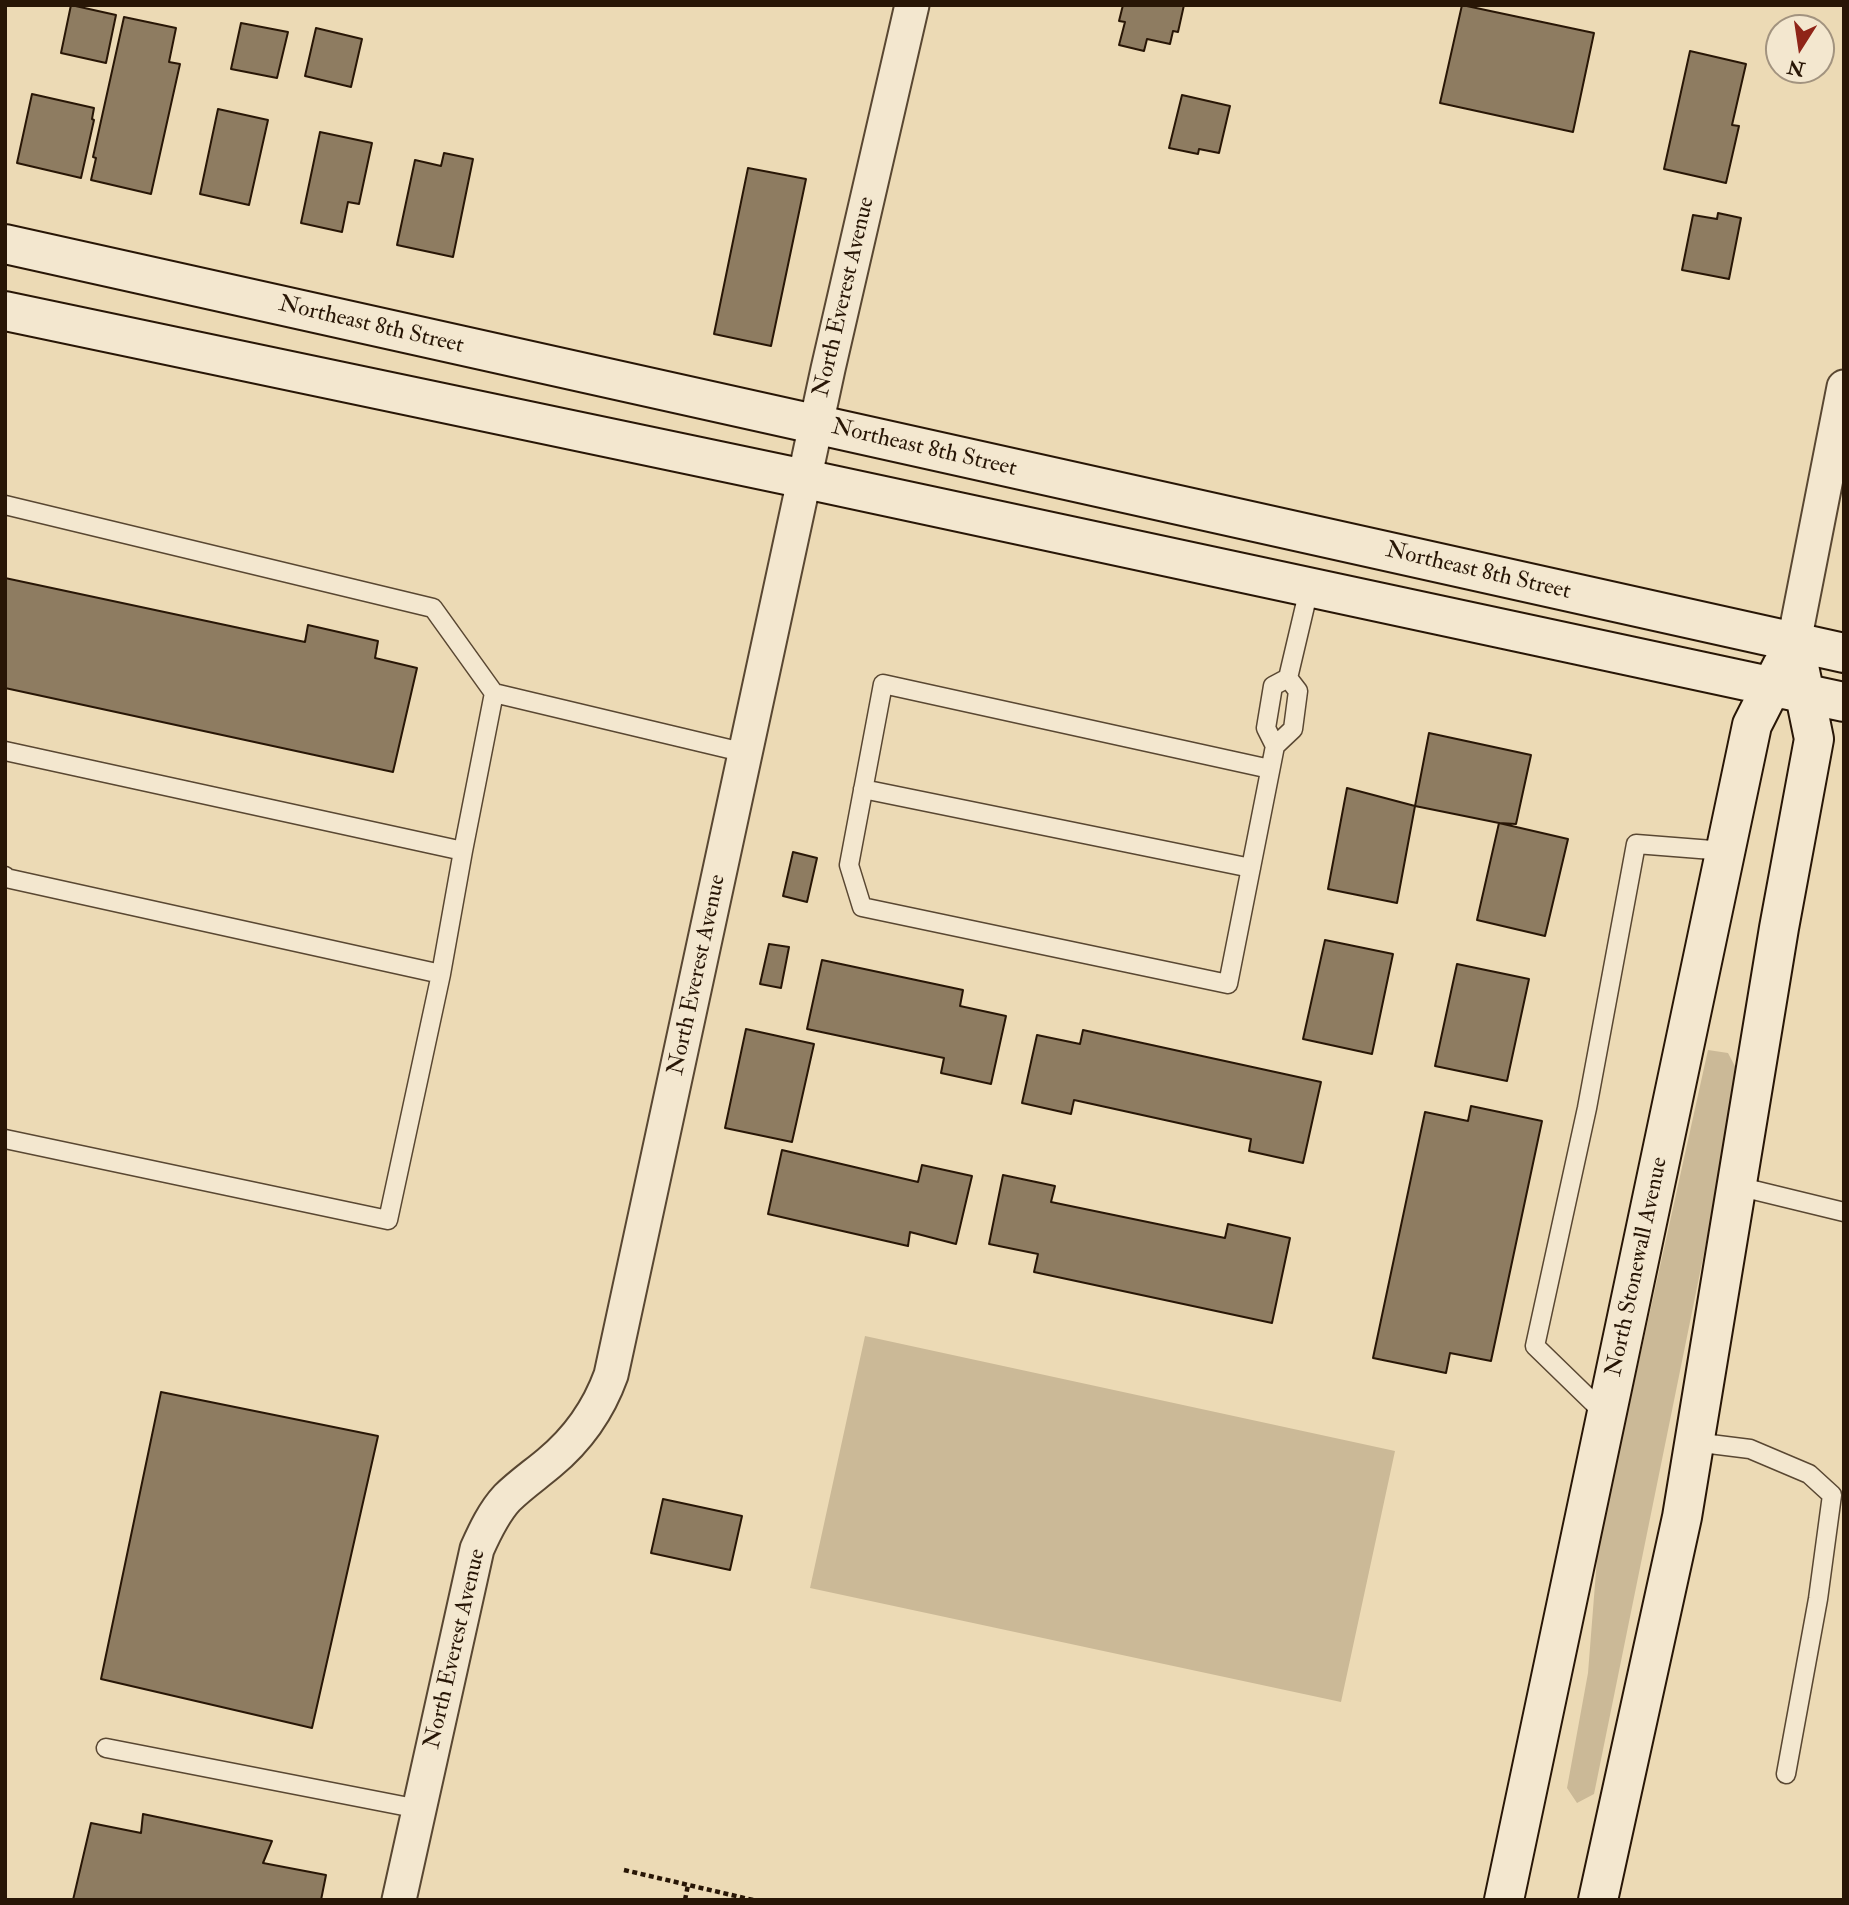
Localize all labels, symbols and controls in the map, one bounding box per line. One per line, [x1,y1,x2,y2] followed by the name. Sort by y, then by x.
[1765,14,1835,84] north arrow
[1785,54,1807,81] text: N
[809,194,881,400] street label: North Everest Avenue
[276,291,466,361] street label: Northeast 8th Street
[829,414,1019,484] street label: Northeast 8th Street
[1383,537,1573,607] street label: Northeast 8th Street
[663,872,733,1078] street label: North Everest Avenue
[1601,1155,1675,1379] street label: North Stonewall Avenue
[420,1546,492,1752] street label: North Everest Avenue

